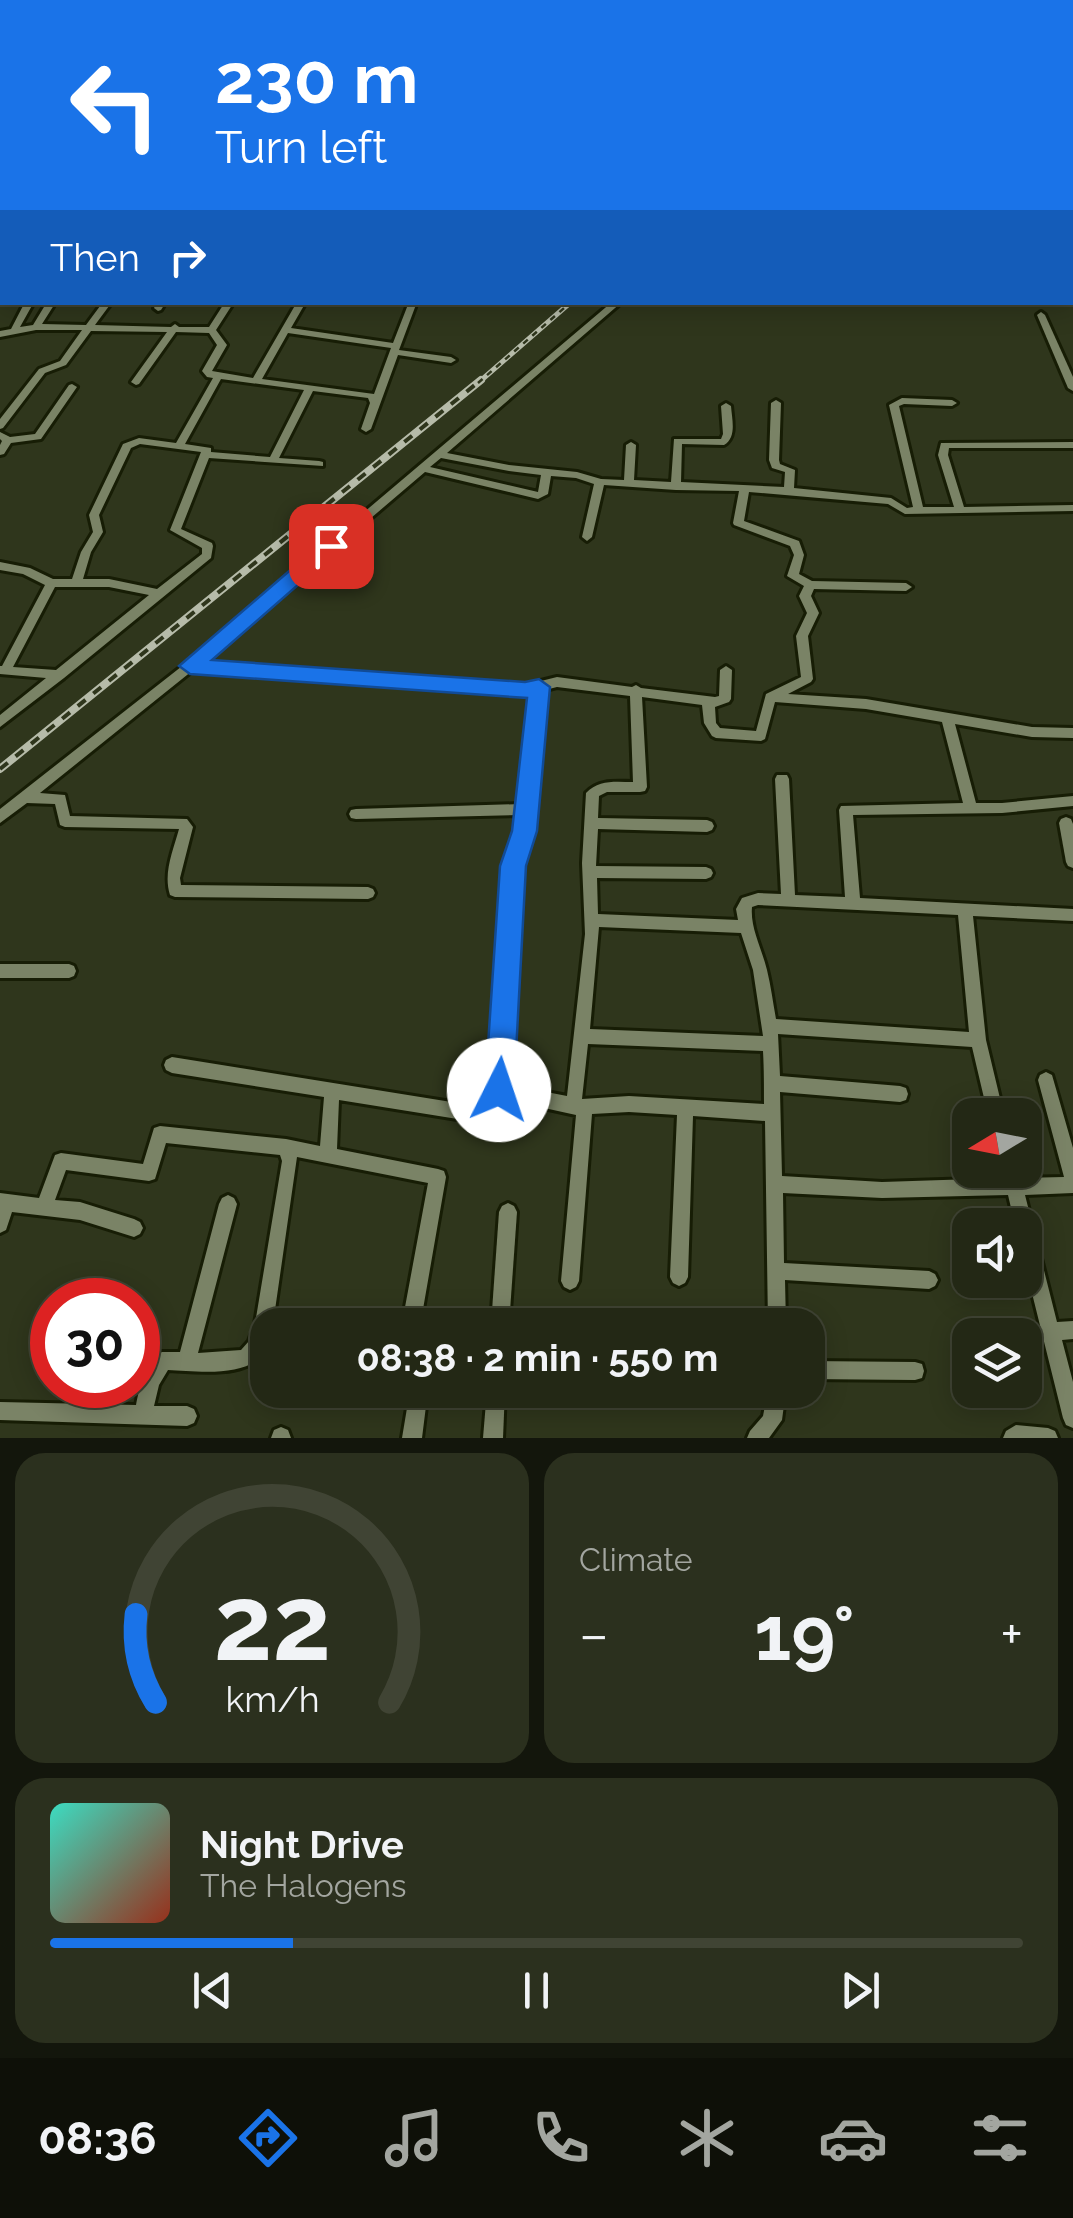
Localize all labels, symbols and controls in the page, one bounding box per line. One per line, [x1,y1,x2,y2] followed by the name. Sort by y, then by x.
[215,37,419,119] text: 230 m
[50,40,180,170] icon: left
[215,121,387,174] text: Turn left
[160,230,215,285] icon: right
[50,235,140,280] text: Then
[289,504,374,589] pin
[304,519,359,574] icon: arrive
[447,1038,551,1142] position arrow
[952,1098,1042,1188] north arrow
[952,1098,1042,1408] map controls
[952,1208,1042,1298] button: sound
[30,1278,160,1408] speed limit sign: 30
[952,1318,1042,1408] button: layers
[357,1335,718,1380] text: 08:38 · 2 min · 550 m
[579,1541,693,1578] text: Climate
[213,1562,331,1684] text: 22
[754,1589,855,1678] text: 19°
[579,1602,609,1667] text: −
[1000,1602,1023,1667] text: +
[225,1678,319,1720] text: km/h
[200,1822,404,1867] text: Night Drive
[200,1867,406,1904] text: The Halogens
[185,1963,240,2018] icon: previous
[509,1963,564,2018] icon: pause
[833,1963,888,2018] icon: next
[233,2103,303,2173] icon: directions
[379,2103,449,2173] icon: music
[526,2103,596,2173] icon: phone
[672,2103,742,2173] icon: climate
[818,2103,888,2173] icon: car
[965,2103,1035,2173] icon: filters
[38,2112,157,2165] text: 08:36

